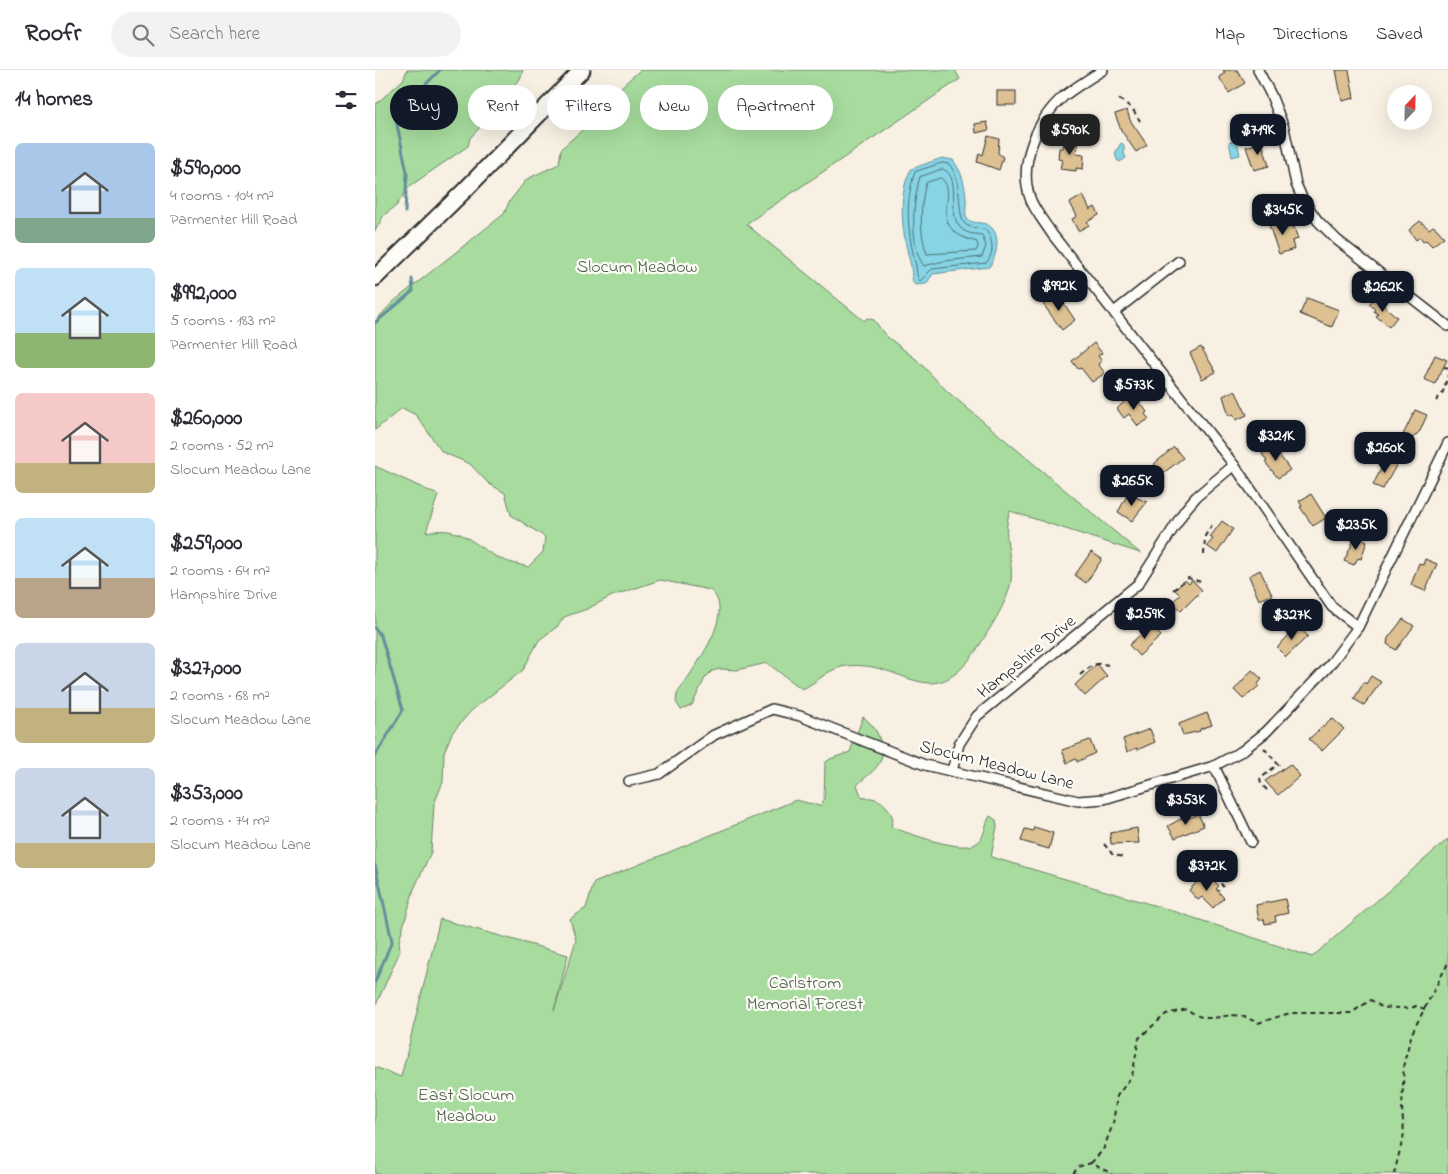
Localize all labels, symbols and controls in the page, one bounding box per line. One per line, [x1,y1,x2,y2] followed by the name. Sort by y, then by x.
[111,12,461,57] search box
[25,17,81,52] text: Roofr
[129,21,157,49] icon: search
[169,21,260,48] text: Search here
[1215,22,1245,48] text: Map
[1273,22,1348,48] text: Directions
[1376,22,1423,48] text: Saved
[15,85,93,115] text: 14 homes
[390,85,458,130] chip: Buy
[468,85,537,130] chip: Rent
[547,85,630,130] chip: Filters
[640,85,708,130] chip: New
[718,85,833,130] chip: Apartment
[1387,85,1433,130] north arrow
[1387,85,1432,130] map controls
[332,86,360,114] icon: filters
[1035,114,1105,156] pin: $590K
[1223,114,1293,156] pin: $719K
[1051,118,1089,142] text: $590K
[1241,118,1275,142] text: $719K
[170,154,241,184] text: $590,000
[55,163,115,223] icon: home
[170,184,274,208] text: 4 rooms · 104 m²
[1248,194,1318,236] pin: $345K
[1263,198,1303,222] text: $345K
[170,208,297,232] text: Parmenter Hill Road
[577,255,698,281] park label: Slocum Meadow
[1024,270,1094,312] pin: $992K
[1348,270,1418,313] pin: $262K
[1041,274,1077,298] text: $992K
[1363,275,1403,299] text: $262K
[170,279,237,309] text: $992,000
[55,288,115,348] icon: home
[170,309,276,333] text: 5 rooms · 183 m²
[170,333,297,357] text: Parmenter Hill Road
[1099,368,1169,411] pin: $573K
[1114,373,1154,397] text: $573K
[170,404,242,434] text: $260,000
[55,413,115,473] icon: home
[1241,420,1311,462] pin: $321K
[1257,424,1295,448] text: $321K
[1350,432,1420,474] pin: $260K
[170,434,274,458] text: 2 rooms · 52 m²
[1365,436,1405,460] text: $260K
[170,458,311,482] text: Slocum Meadow Lane
[1097,464,1167,507] pin: $265K
[1111,469,1153,493] text: $265K
[1321,508,1391,551] pin: $235K
[1335,513,1377,537] text: $235K
[170,529,242,559] text: $259,000
[55,538,115,598] icon: home
[170,559,270,583] text: 2 rooms · 64 m²
[170,583,277,607] text: Hampshire Drive
[1110,598,1180,640] pin: $259K
[1257,598,1327,641] pin: $327K
[1125,602,1165,626] text: $259K
[1273,603,1311,627] text: $327K
[972,609,1083,706] street label: Hampshire Drive
[170,654,241,684] text: $327,000
[55,663,115,723] icon: home
[170,684,270,708] text: 2 rooms · 68 m²
[170,708,311,732] text: Slocum Meadow Lane
[916,734,1077,798] street label: Slocum Meadow Lane
[170,779,243,809] text: $353,000
[1151,784,1221,826] pin: $353K
[55,788,115,848] icon: home
[1166,788,1206,812] text: $353K
[170,809,270,833] text: 2 rooms · 74 m²
[170,833,311,857] text: Slocum Meadow Lane
[1172,850,1242,892] pin: $372K
[1188,854,1226,878] text: $372K
[747,971,863,1018] park label: Carlstrom Memorial Forest
[418,1083,514,1130] park label: East Slocum Meadow

